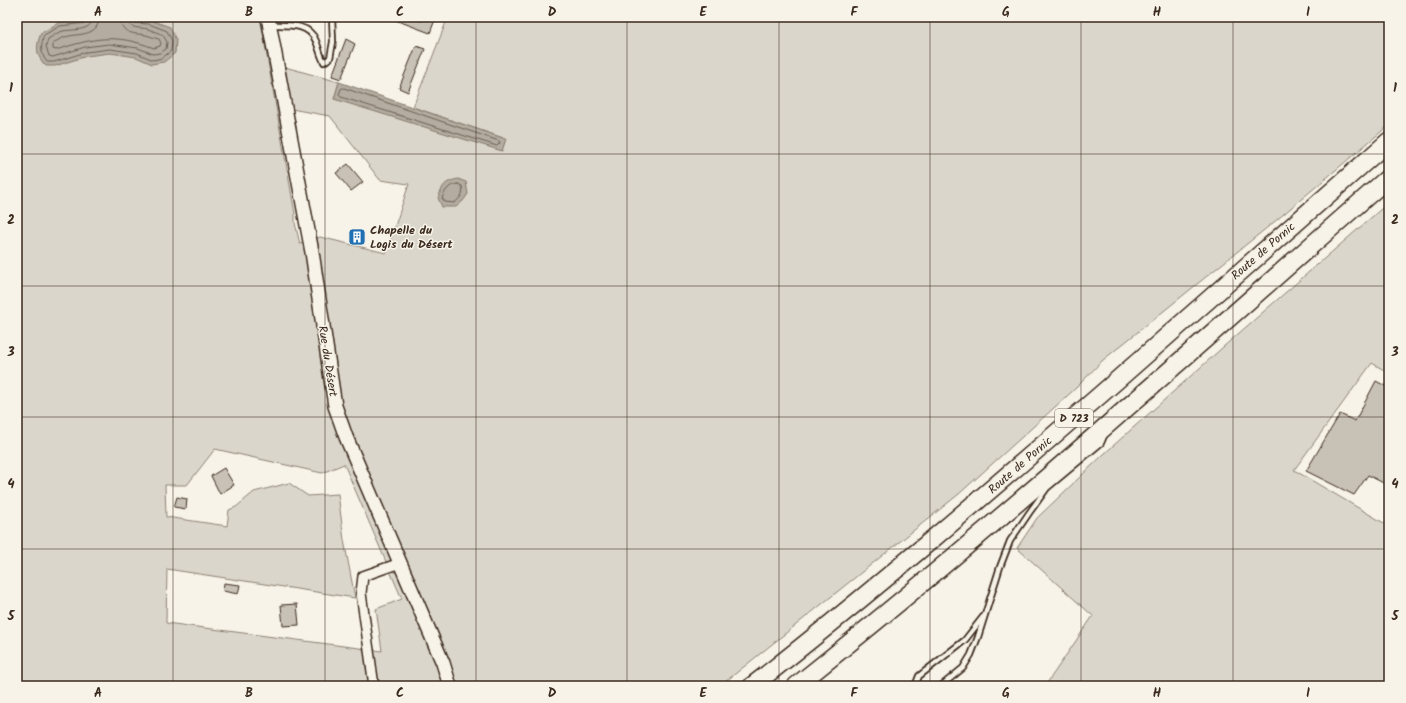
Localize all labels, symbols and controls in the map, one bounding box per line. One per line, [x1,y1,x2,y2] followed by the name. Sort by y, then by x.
[94,2,102,23] text: A
[245,2,253,23] text: B
[396,2,404,23] text: C
[548,2,557,23] text: D
[699,2,707,23] text: E
[850,2,858,23] text: F
[1002,2,1010,23] text: G
[1153,2,1162,23] text: H
[1306,2,1310,23] text: I
[9,78,13,99] text: 1
[1393,78,1397,99] text: 1
[7,210,15,231] text: 2
[1391,210,1399,231] text: 2
[1227,218,1300,285] street label: Route de Pornic
[370,221,453,254] place label: Chapelle du Logis du Désert
[347,227,367,247] building icon: Chapelle du Logis du Désert
[313,324,343,398] street label: Rue du Désert
[6,342,15,363] text: 3
[1390,342,1399,363] text: 3
[1055,409,1093,427] road number: D 723
[984,432,1057,499] street label: Route de Pornic
[7,474,15,495] text: 4
[1391,474,1399,495] text: 4
[7,606,16,627] text: 5
[1391,606,1400,627] text: 5
[94,683,102,703] text: A
[245,683,253,703] text: B
[396,683,404,703] text: C
[548,683,557,703] text: D
[699,683,707,703] text: E
[850,683,858,703] text: F
[1002,683,1010,703] text: G
[1153,683,1162,703] text: H
[1306,683,1310,703] text: I

